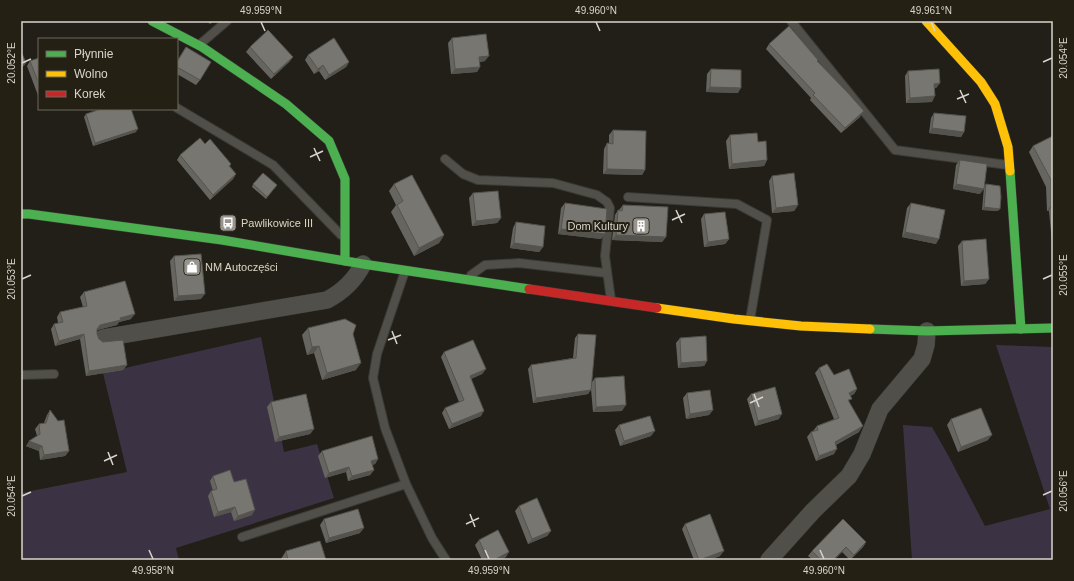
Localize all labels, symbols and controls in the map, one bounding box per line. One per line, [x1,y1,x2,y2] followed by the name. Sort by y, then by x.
[240,5,282,16] text: 49.959°N
[575,5,617,16] text: 49.960°N
[910,5,952,16] text: 49.961°N
[1058,37,1069,79] text: 20.054°E
[38,38,178,110] legend
[6,42,17,84] text: 20.052°E
[74,47,114,61] text: Płynnie
[74,67,108,81] text: Wolno
[74,87,106,101] text: Korek
[218,213,238,233] bus stop icon: Pawlikowice III
[631,216,651,236] building icon: Dom Kultury
[241,217,313,229] place label: Pawlikowice III
[567,220,628,232] place label: Dom Kultury
[1058,254,1069,296] text: 20.055°E
[182,257,202,277] shop icon: NM Autoczęści
[6,258,17,300] text: 20.053°E
[205,261,278,273] place label: NM Autoczęści
[1058,470,1069,512] text: 20.056°E
[6,475,17,517] text: 20.054°E
[132,565,174,576] text: 49.958°N
[468,565,510,576] text: 49.959°N
[803,565,845,576] text: 49.960°N

